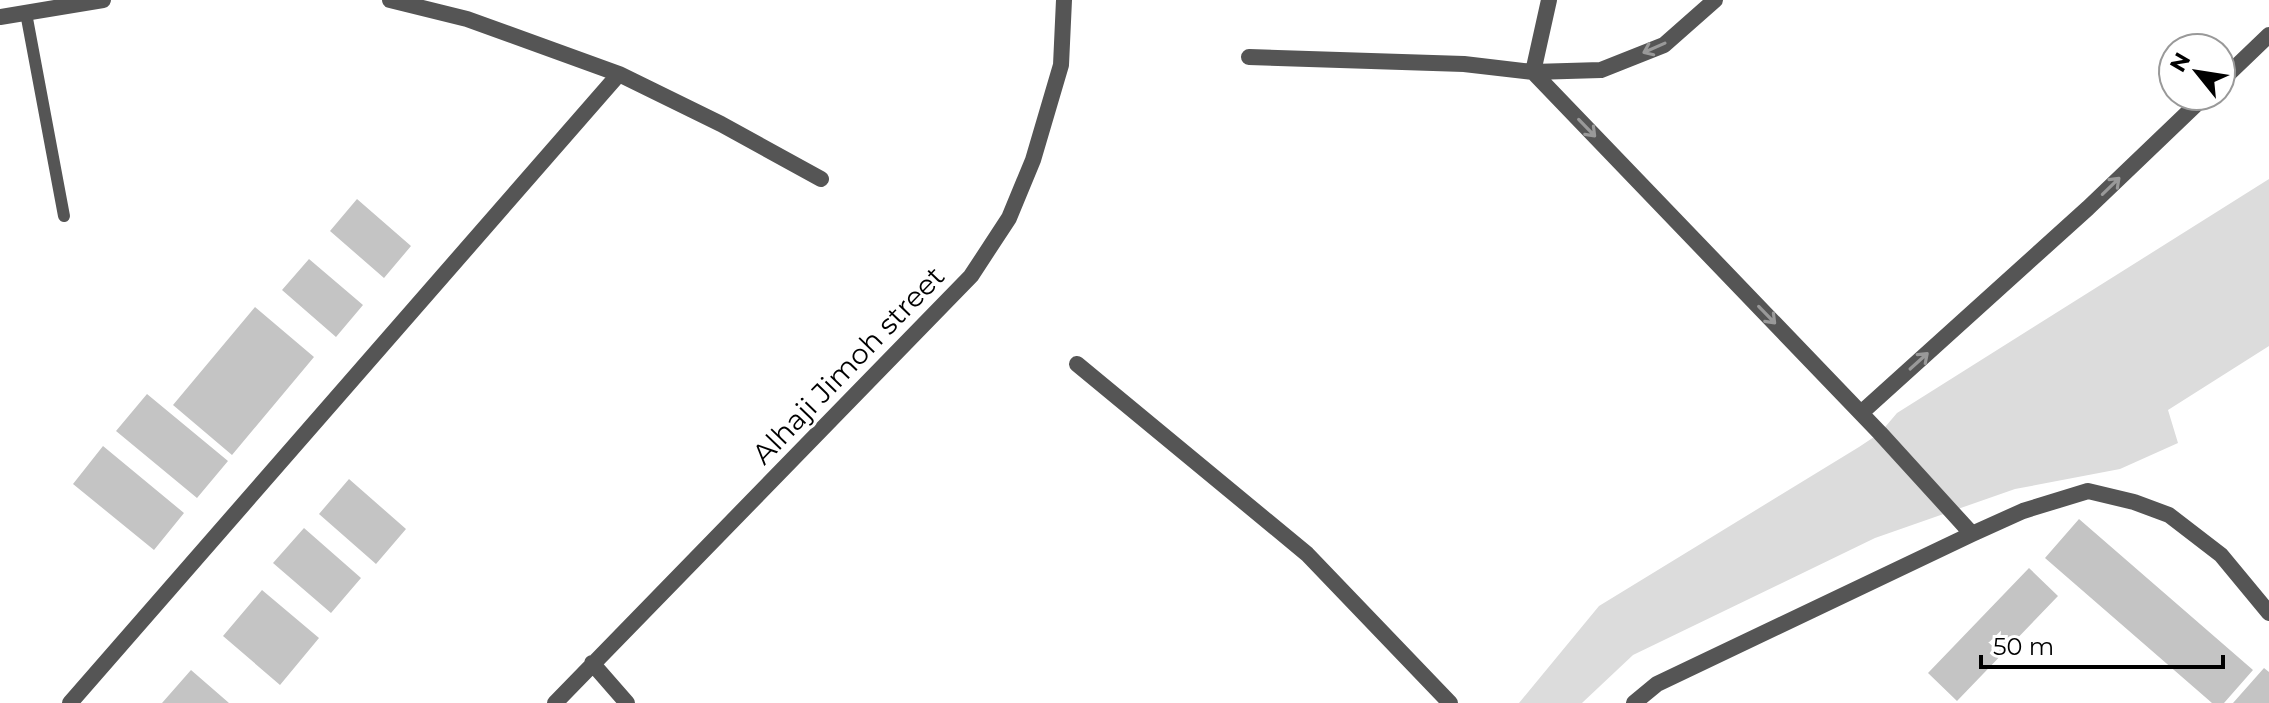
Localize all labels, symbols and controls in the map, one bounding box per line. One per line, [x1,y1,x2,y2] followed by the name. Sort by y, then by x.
[2157,32,2237,112] north arrow
[1642,41,1666,56] one-way arrow
[2164,48,2196,77] text: N
[1577,118,1596,138] one-way arrow
[2101,176,2121,195] one-way arrow
[745,259,951,471] street label: Alhaji Jimoh street
[1757,305,1776,324] one-way arrow
[1908,352,1928,370] one-way arrow
[1981,619,2223,669] scale bar
[1993,632,2054,661] text: 50 m

